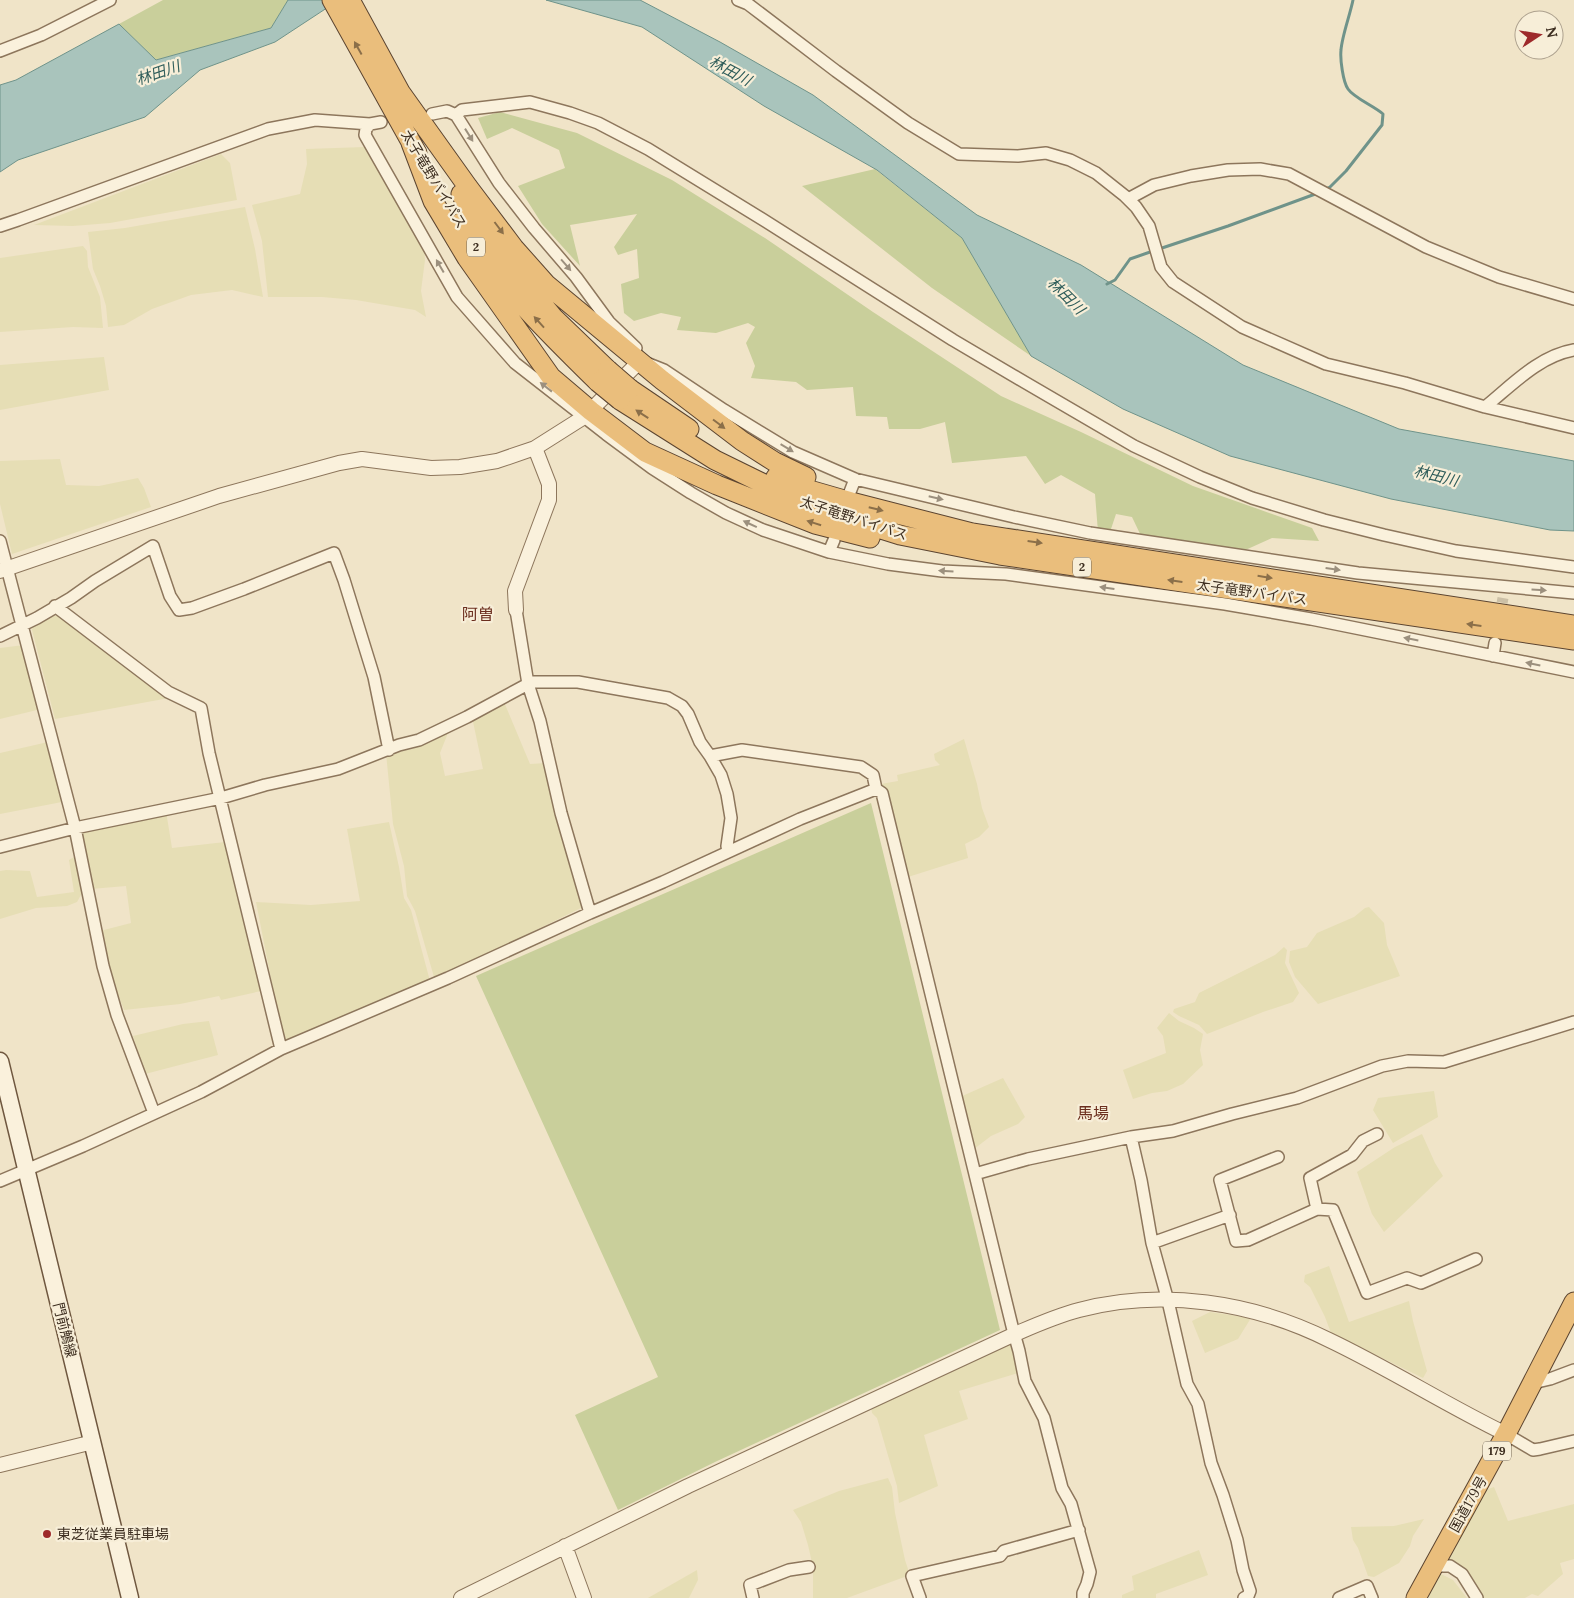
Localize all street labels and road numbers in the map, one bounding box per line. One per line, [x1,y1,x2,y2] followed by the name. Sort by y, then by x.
[398,126,470,232] street label: 太子竜野バイパス
[467,238,485,256] road number: 2
[798,492,910,544] street label: 太子竜野バイパス
[1073,558,1091,576] road number: 2
[1195,575,1309,609] street label: 太子竜野バイパス
[49,1301,81,1359] street label: 門前鵤線
[1483,1442,1511,1460] road number: 179
[1445,1473,1491,1535] street label: 国道179号

